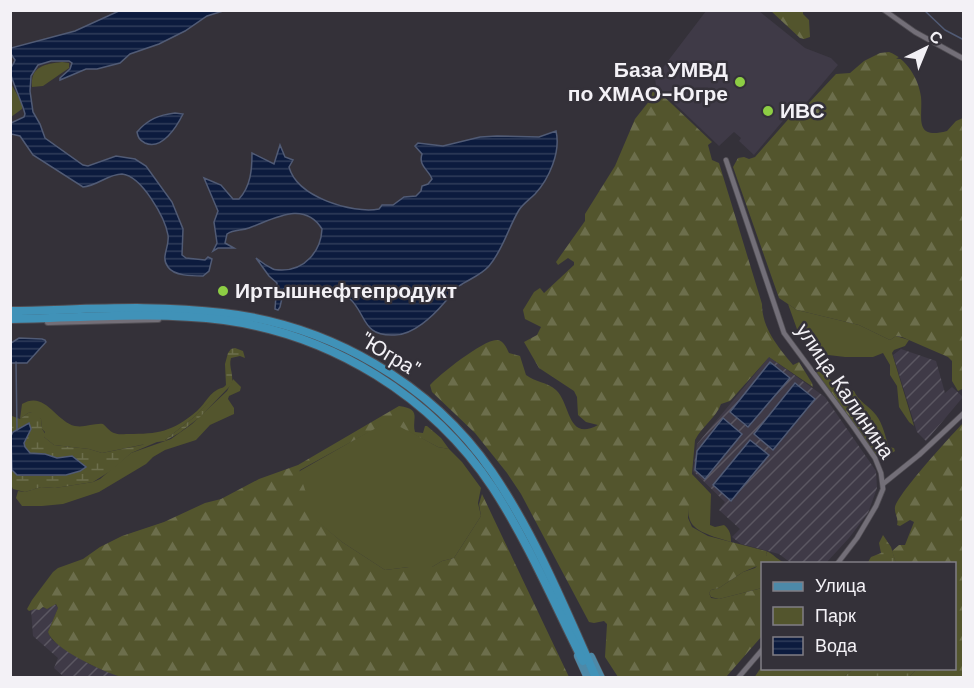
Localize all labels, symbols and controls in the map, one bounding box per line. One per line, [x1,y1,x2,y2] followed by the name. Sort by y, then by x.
[896,18,956,78] north arrow
[924,26,948,49] text: С
[568,56,728,108] place label: База УМВД по ХМАО-Югре
[733,75,747,89] marker: База УМВД по ХМАО-Югре
[780,97,825,125] place label: ИВС
[761,104,775,118] marker: ИВС
[235,277,457,305] place label: Иртышнефтепродукт
[216,284,230,298] marker: Иртышнефтепродукт
[789,318,901,465] street label: улица Калинина
[355,326,425,384] street label: "Югра"
[761,562,956,670] legend
[815,574,867,598] text: Улица
[815,604,856,628] text: Парк
[815,634,858,658] text: Вода

